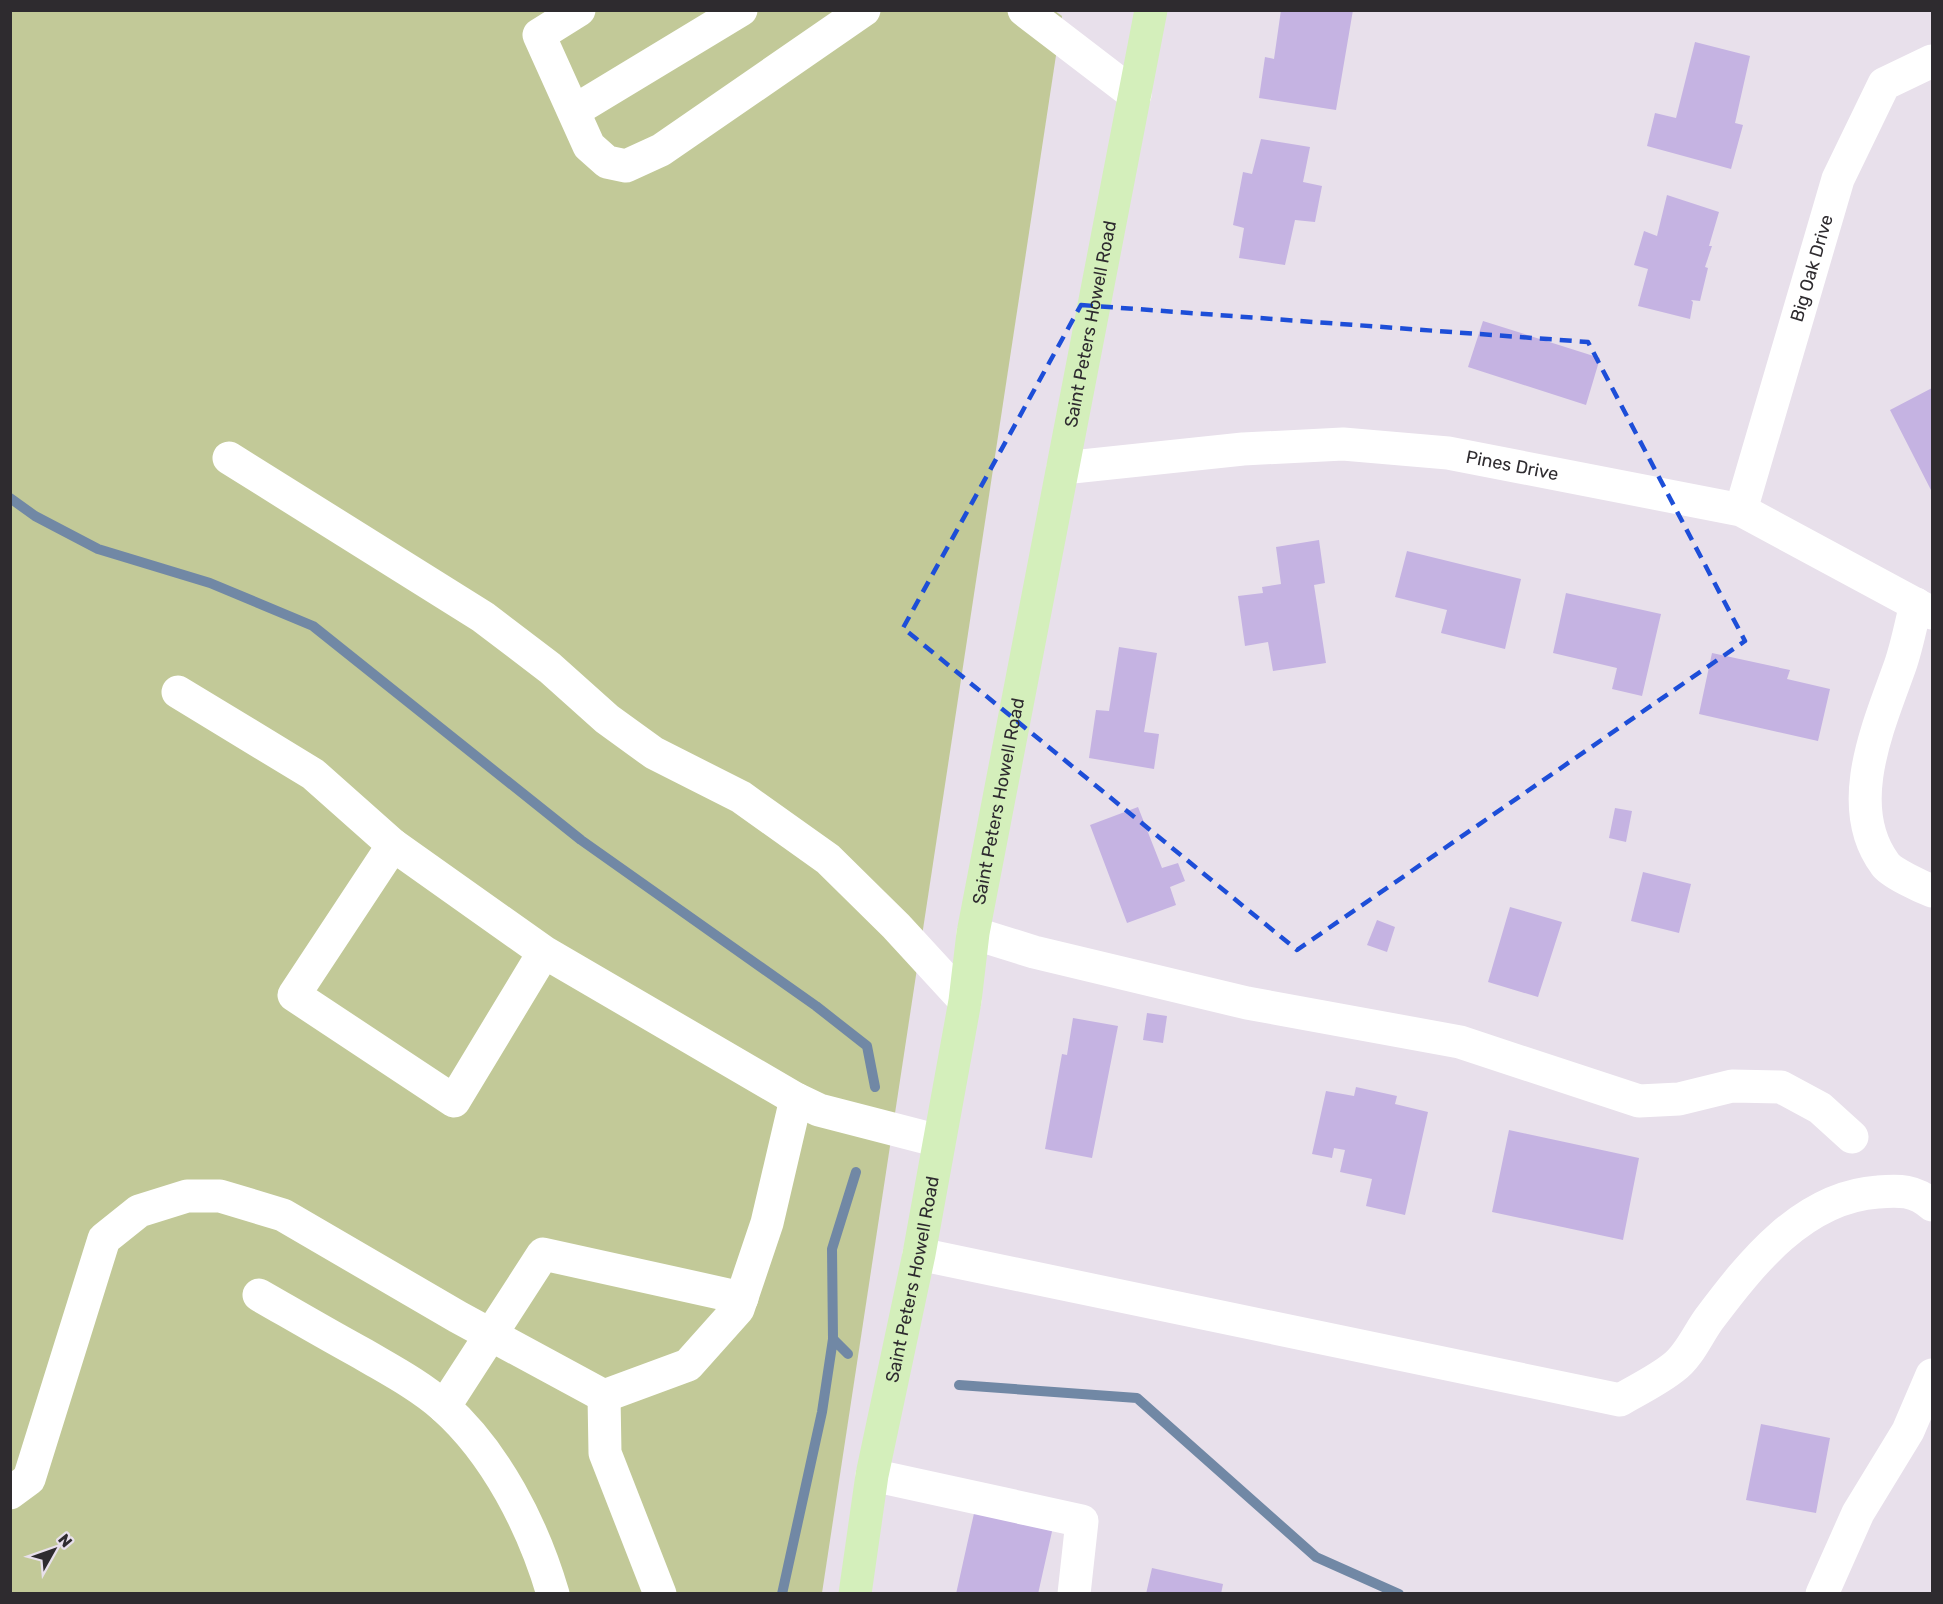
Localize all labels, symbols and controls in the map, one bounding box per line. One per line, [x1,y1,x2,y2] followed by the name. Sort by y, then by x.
[1786,212,1838,324] street label: Big Oak Drive
[1060,219,1121,429] street label: Saint Peters Howell Road
[1464,446,1560,485] street label: Pines Drive
[968,696,1029,906] street label: Saint Peters Howell Road
[881,1174,944,1385] street label: Saint Peters Howell Road
[24,1520,84,1580] north arrow
[54,1530,76,1551] text: N

